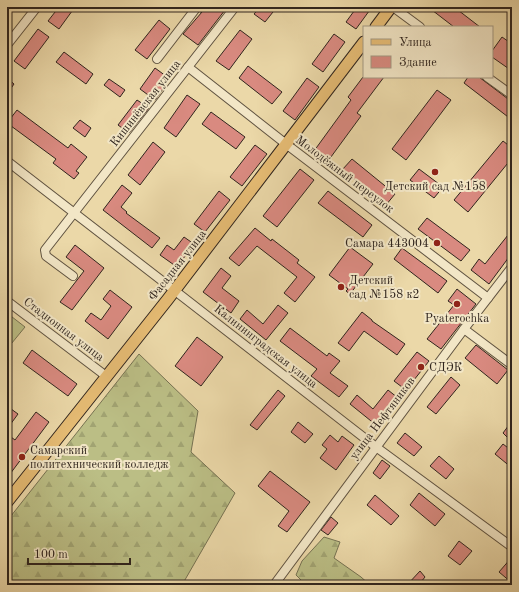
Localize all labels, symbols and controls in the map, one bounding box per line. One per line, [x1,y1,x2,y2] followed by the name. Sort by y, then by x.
[363,26,493,78] legend
[399,37,432,49] text: Улица
[399,57,437,69] text: Здание
[108,58,183,149] street label: Кишинёвская улица
[293,134,396,216] street label: Молодёжный переулок
[430,167,440,177] marker: Детский сад №158
[384,180,486,193] place label: Детский сад №158
[147,228,209,303] street label: Фасадная улица
[345,238,429,250] place label: Самара 443004
[432,238,442,248] marker: Самара 443004
[349,275,419,301] place label: Детский сад №158 к2
[336,282,346,292] marker: Детский сад №158 к2
[21,296,106,364] street label: Стадионная улица
[452,299,462,309] marker: Pyaterochka
[211,303,319,391] street label: Калининградская улица
[425,313,489,325] place label: Pyaterochka
[416,362,426,372] marker: СДЭК
[429,362,463,374] place label: СДЭК
[348,375,418,462] street label: улица Нефтяников
[30,445,169,471] place label: Самарский политехнический колледж
[17,452,27,462] marker: Самарский политехнический колледж
[28,540,130,566] scale bar
[34,549,68,561] text: 100 m

